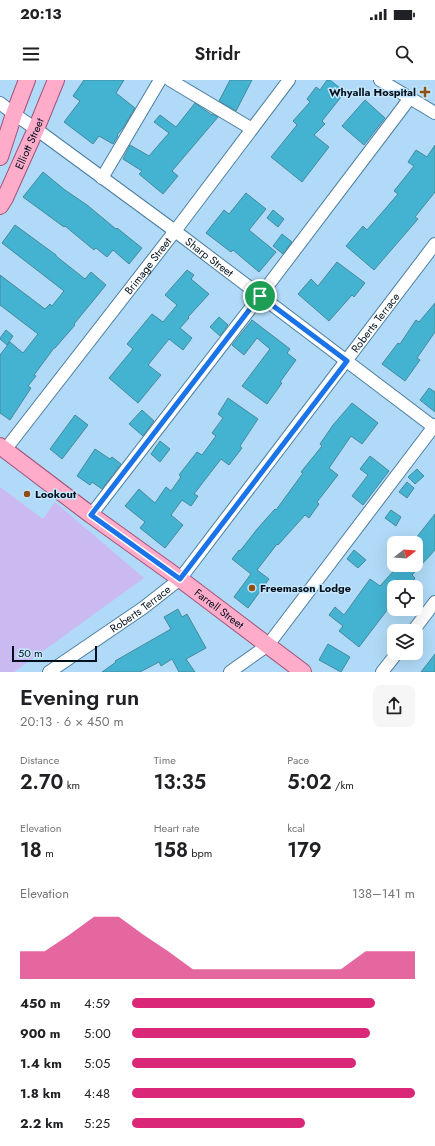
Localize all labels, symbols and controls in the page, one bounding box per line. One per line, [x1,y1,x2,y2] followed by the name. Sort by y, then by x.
[20,3,62,25] text: 20:13
[195,41,240,67] text: Stridr
[20,43,42,65] icon: menu
[393,43,415,65] icon: search
[329,84,416,100] place label: Whyalla Hospital
[419,86,431,98] marker: Whyalla Hospital
[11,115,48,172] street label: Elliott Street
[121,234,175,298] street label: Brimage Street
[182,234,237,281] street label: Sharp Street
[243,279,277,313] pin
[249,285,271,307] icon: arrive
[347,289,404,356] street label: Roberts Terrace
[35,486,77,502] place label: Lookout
[22,489,32,499] marker: Lookout
[387,536,423,572] north arrow
[387,536,423,660] map controls
[260,580,351,596] place label: Freemason Lodge
[387,580,423,616] button: locate
[107,581,174,636] street label: Roberts Terrace
[247,583,257,593] marker: Freemason Lodge
[191,585,248,633] street label: Farrell Street
[387,624,423,660] button: layers
[12,644,97,663] scale bar
[18,645,43,661] text: 50 m
[20,681,139,713] text: Evening run
[373,685,415,727] button: share
[20,712,124,731] text: 20:13 · 6 × 450 m
[20,752,59,768] text: Distance
[154,752,176,768] text: Time
[287,752,309,768] text: Pace
[20,768,63,797] text: 2.70
[154,768,206,797] text: 13:35
[287,768,331,797] text: 5:02
[63,777,80,793] text: km
[331,777,354,793] text: /km
[20,820,62,836] text: Elevation
[154,820,200,836] text: Heart rate
[287,820,305,836] text: kcal
[20,836,42,865] text: 18
[154,836,188,865] text: 158
[287,836,322,865] text: 179
[42,845,54,861] text: m
[188,845,212,861] text: bpm
[20,884,69,903] text: Elevation
[352,884,415,903] text: 138–141 m
[20,994,61,1013] text: 450 m
[84,994,110,1013] text: 4:59
[20,1024,60,1043] text: 900 m
[84,1024,111,1043] text: 5:00
[20,1054,62,1073] text: 1.4 km
[84,1054,110,1073] text: 5:05
[20,1084,61,1103] text: 1.8 km
[84,1084,110,1103] text: 4:48
[20,1114,63,1133] text: 2.2 km
[84,1114,110,1133] text: 5:25

